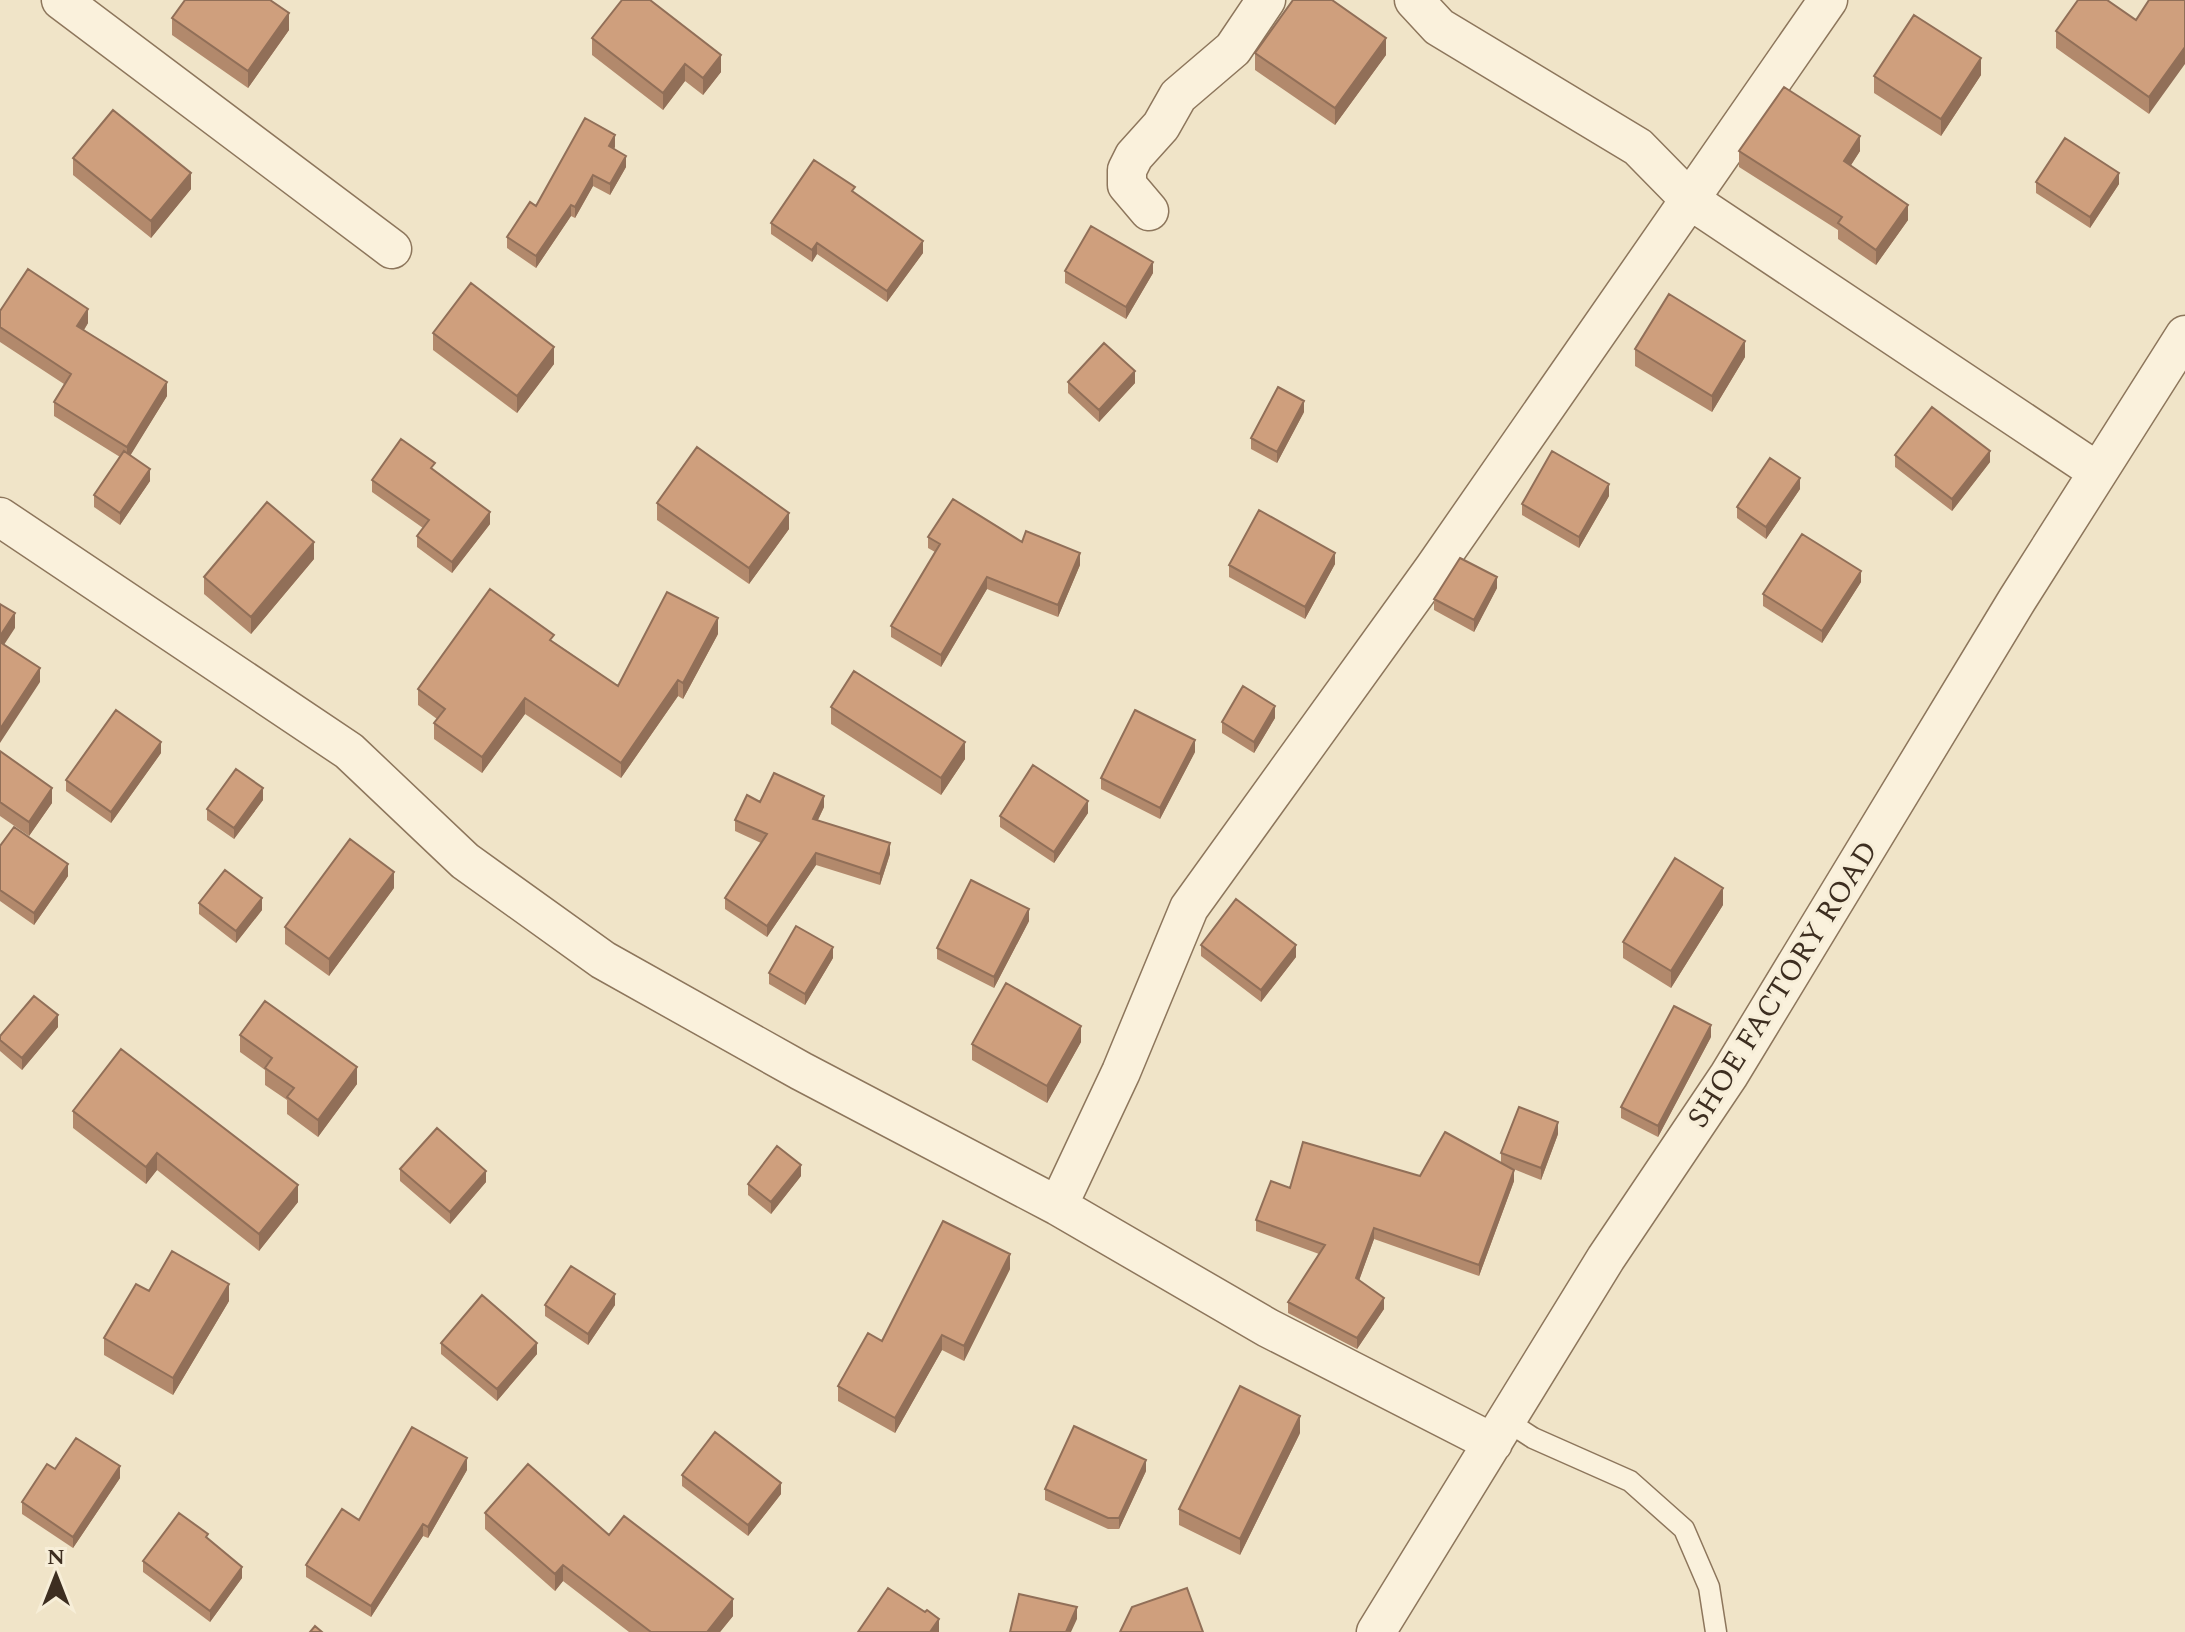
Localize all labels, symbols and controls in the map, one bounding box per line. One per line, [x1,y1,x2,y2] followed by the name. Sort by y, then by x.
[1676,832,1890,1137] street label: SHOE FACTORY ROAD
[16,1536,96,1616] north arrow
[47,1541,65,1574] text: N

